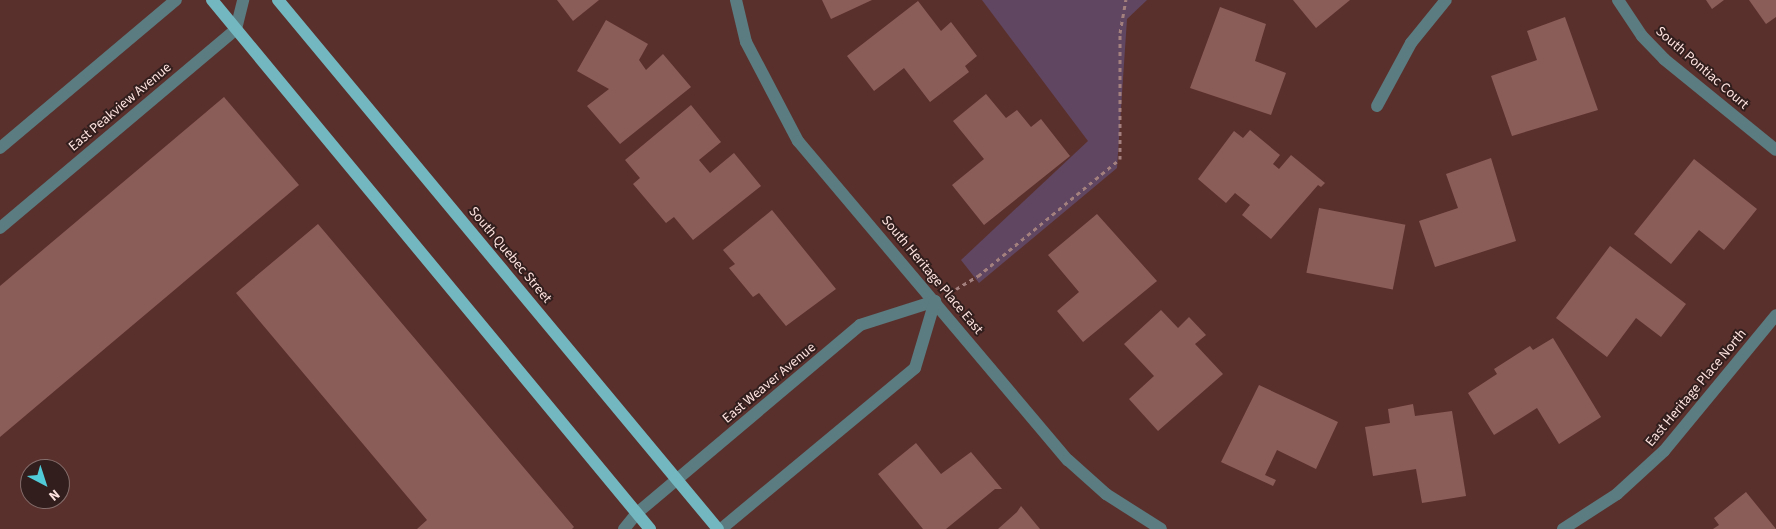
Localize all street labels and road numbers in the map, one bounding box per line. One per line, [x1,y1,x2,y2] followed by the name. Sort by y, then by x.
[1652,23,1752,113] street label: South Pontiac Court
[65,59,175,155] street label: East Peakview Avenue
[465,203,555,307] street label: South Quebec Street
[878,212,986,338] street label: South Heritage Place East
[1642,326,1750,450] street label: East Heritage Place North
[719,339,819,427] street label: East Weaver Avenue

